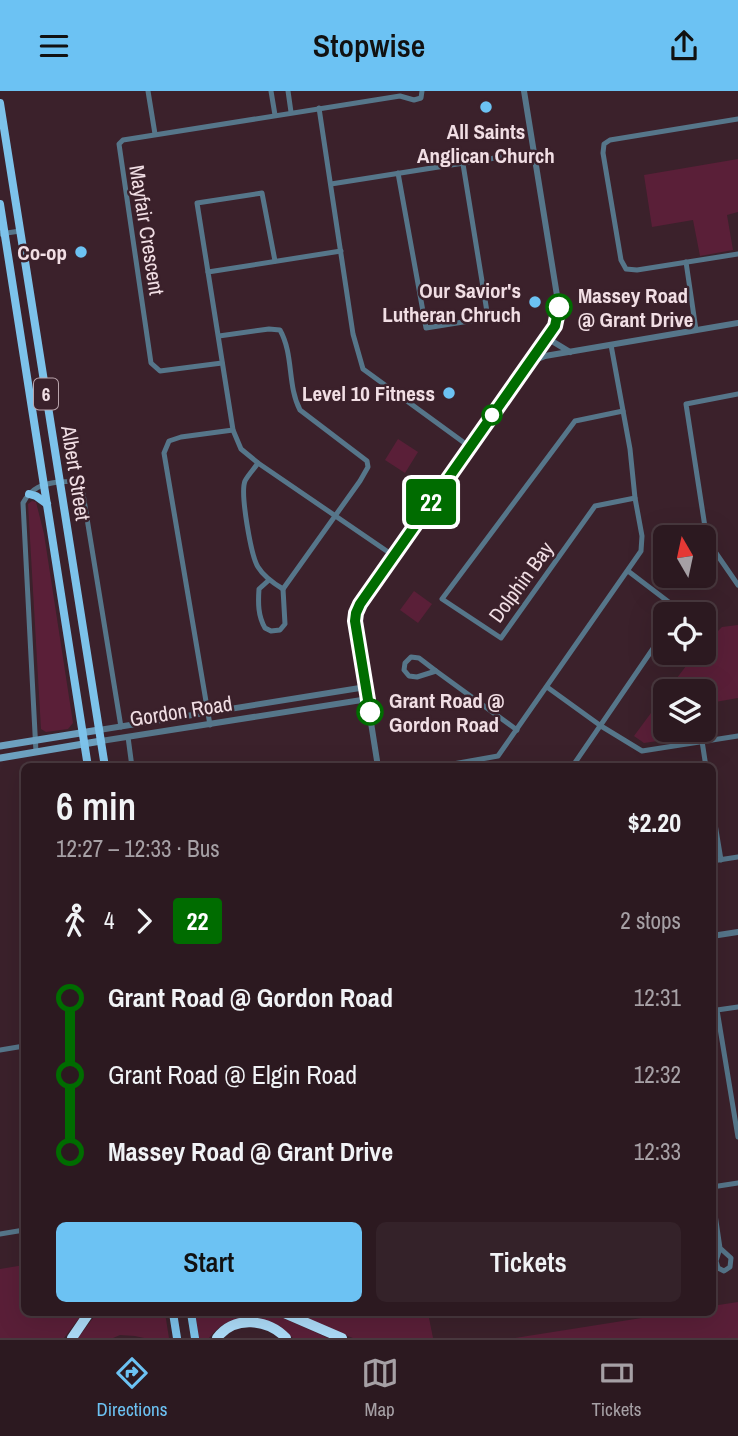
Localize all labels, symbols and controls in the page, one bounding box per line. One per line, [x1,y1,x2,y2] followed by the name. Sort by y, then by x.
[313,24,425,67] text: Stopwise
[35,27,73,65] icon: menu
[665,27,703,65] icon: share
[478,99,494,115] marker: All Saints Anglican Church
[417,117,555,170] place label: All Saints Anglican Church
[122,163,172,297] street label: Mayfair Crescent
[17,238,67,267] place label: Co-op
[73,244,89,260] marker: Co-op
[382,276,521,329] place label: Our Savior's Lutheran Chruch
[578,281,693,334] place label: Massey Road @ Grant Drive
[527,294,543,310] marker: Our Savior's Lutheran Chruch
[546,294,572,320] marker: Massey Road @ Grant Drive
[34,379,58,409] road number: 6
[302,379,435,408] place label: Level 10 Fitness
[441,385,457,401] marker: Level 10 Fitness
[482,405,502,425] unlabelled marker
[54,422,98,523] street label: Albert Street
[400,479,462,525] line badge: 22
[420,486,442,518] text: 22
[653,525,716,588] north arrow
[653,525,716,742] map controls
[482,535,561,628] street label: Dolphin Bay
[653,602,716,665] button: locate
[653,679,716,742] button: layers
[389,686,505,739] place label: Grant Road @ Gordon Road
[128,689,234,733] street label: Gordon Road
[357,699,383,725] marker: Grant Road @ Gordon Road
[56,781,136,832] text: 6 min
[628,805,681,840] text: $2.20
[56,833,220,864] text: 12:27 – 12:33 · Bus
[56,902,94,940] icon: walk
[125,902,163,940] icon: forward
[104,905,115,936] text: 4
[187,905,208,937] text: 22
[620,905,681,936] text: 2 stops
[108,980,393,1015] text: Grant Road @ Gordon Road
[634,982,681,1013] text: 12:31
[108,1057,357,1092] text: Grant Road @ Elgin Road
[634,1059,681,1090] text: 12:32
[108,1134,393,1169] text: Massey Road @ Grant Drive
[634,1136,681,1167] text: 12:33
[56,1222,362,1302] button: Start
[376,1222,681,1302] button: Tickets
[97,1354,168,1422] tab: Directions
[361,1354,399,1422] tab: Map
[592,1354,641,1422] tab: Tickets

